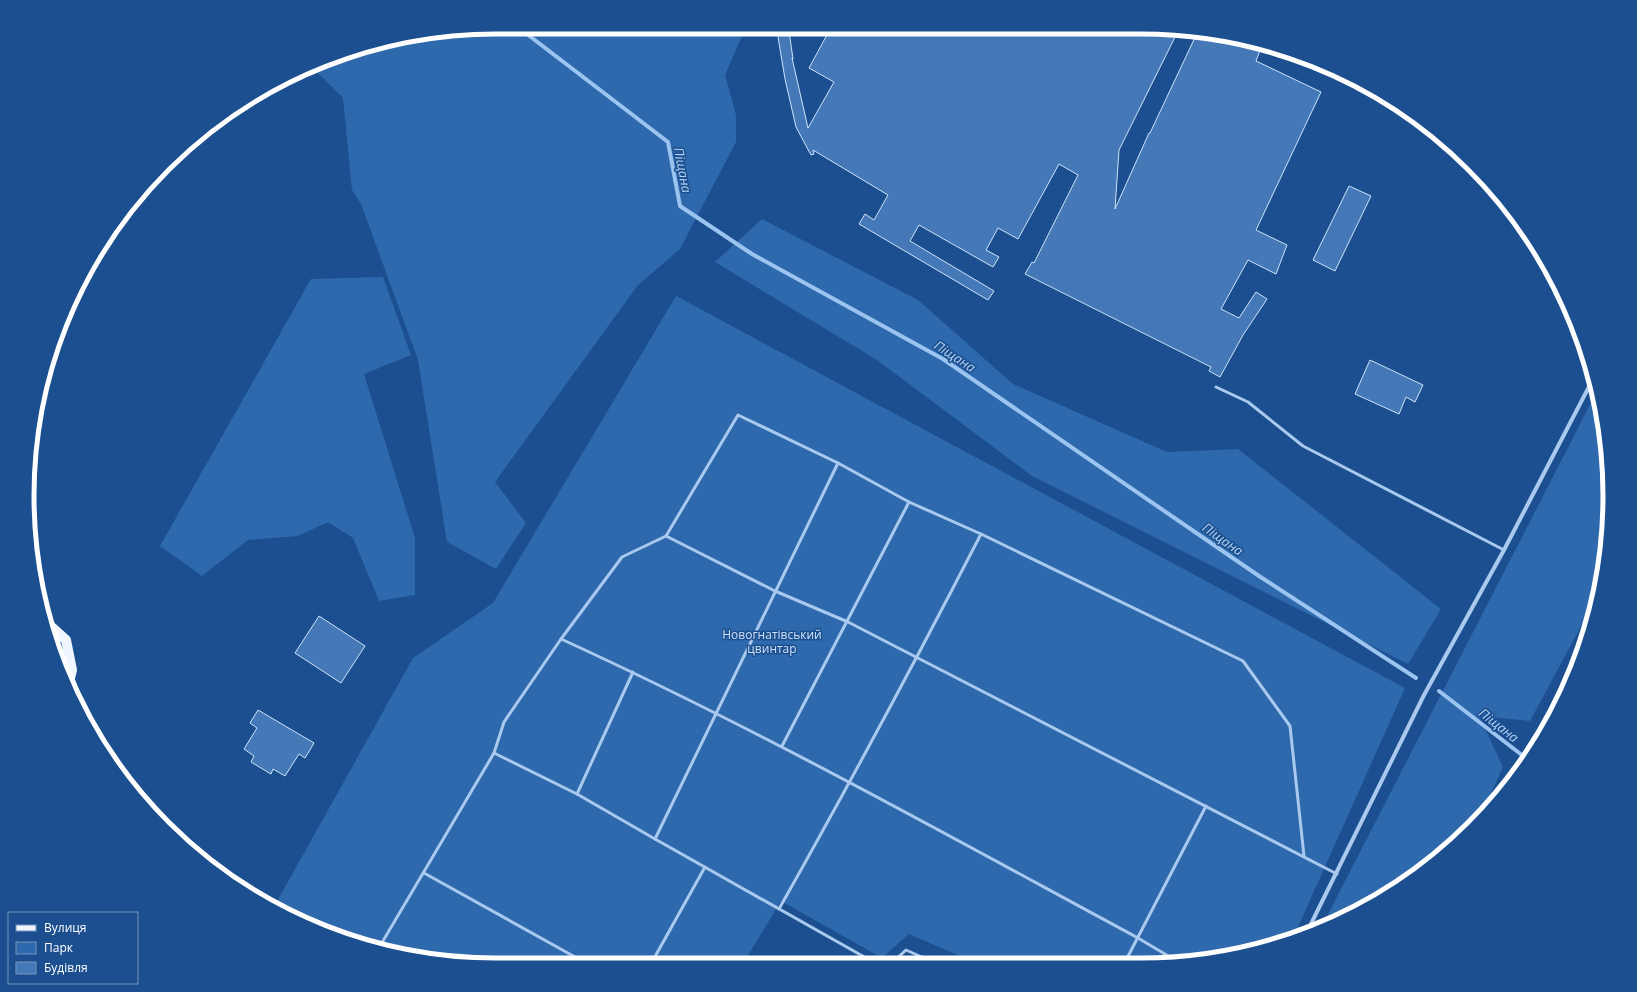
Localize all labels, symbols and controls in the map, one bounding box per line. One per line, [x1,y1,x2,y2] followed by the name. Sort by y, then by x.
[670,146,696,195] water label: Піщана
[931,336,980,376] water label: Піщана
[1199,518,1248,560] water label: Піщана
[722,626,822,657] park label: Новогнатівський цвинтар
[1475,704,1523,747] water label: Піщана
[8,912,138,984] legend
[44,919,86,936] text: Вулиця
[44,939,74,956] text: Парк
[44,959,88,976] text: Будівля

